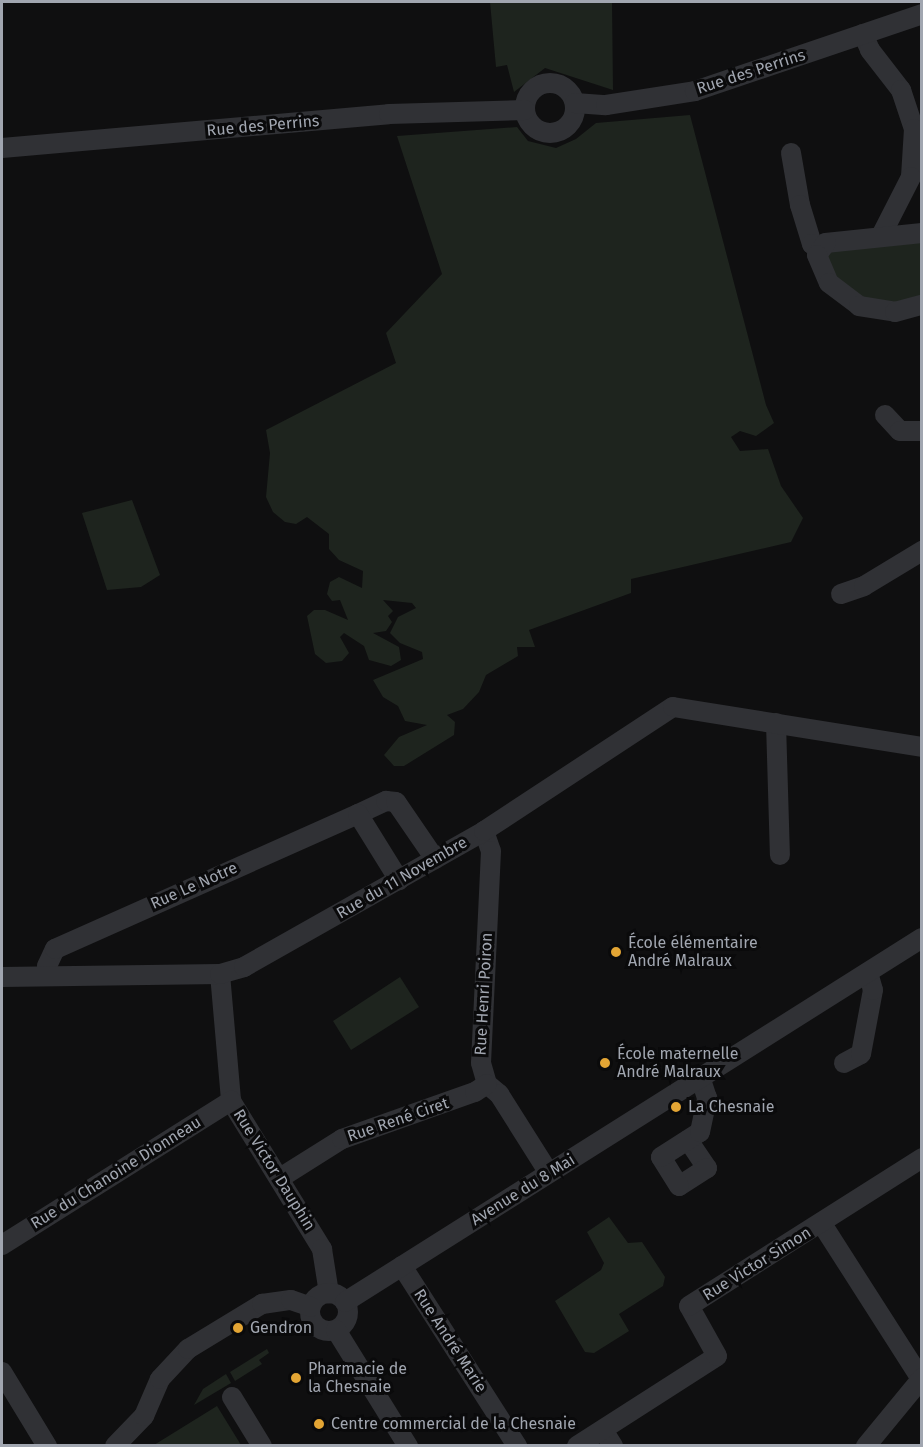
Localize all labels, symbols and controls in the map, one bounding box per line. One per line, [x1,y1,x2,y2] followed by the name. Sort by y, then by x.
[694,45,808,99] street label: Rue des Perrins
[206,112,320,140] street label: Rue des Perrins
[333,833,471,923] street label: Rue du 11 Novembre
[148,858,240,914] street label: Rue Le Notre
[471,932,497,1056] street label: Rue Henri Poiron
[628,933,758,971] place label: École élémentaire André Malraux
[609,945,623,959] marker: École élémentaire André Malraux
[617,1044,738,1082] place label: École maternelle André Malraux
[598,1056,612,1070] marker: École maternelle André Malraux
[345,1094,451,1146] street label: Rue René Ciret
[688,1097,774,1117] place label: La Chesnaie
[669,1100,683,1114] marker: La Chesnaie
[229,1106,319,1234] street label: Rue Victor Dauphin
[27,1113,205,1233] street label: Rue du Chanoine Dionneau
[467,1150,579,1230] street label: Avenue du 8 Mai
[699,1223,815,1305] street label: Rue Victor Simon
[409,1286,491,1396] street label: Rue André Marie
[250,1318,312,1338] place label: Gendron
[231,1321,245,1335] marker: Gendron
[308,1359,407,1397] place label: Pharmacie de la Chesnaie
[289,1371,303,1385] marker: Pharmacie de la Chesnaie
[331,1414,576,1434] place label: Centre commercial de la Chesnaie
[312,1417,326,1431] marker: Centre commercial de la Chesnaie

